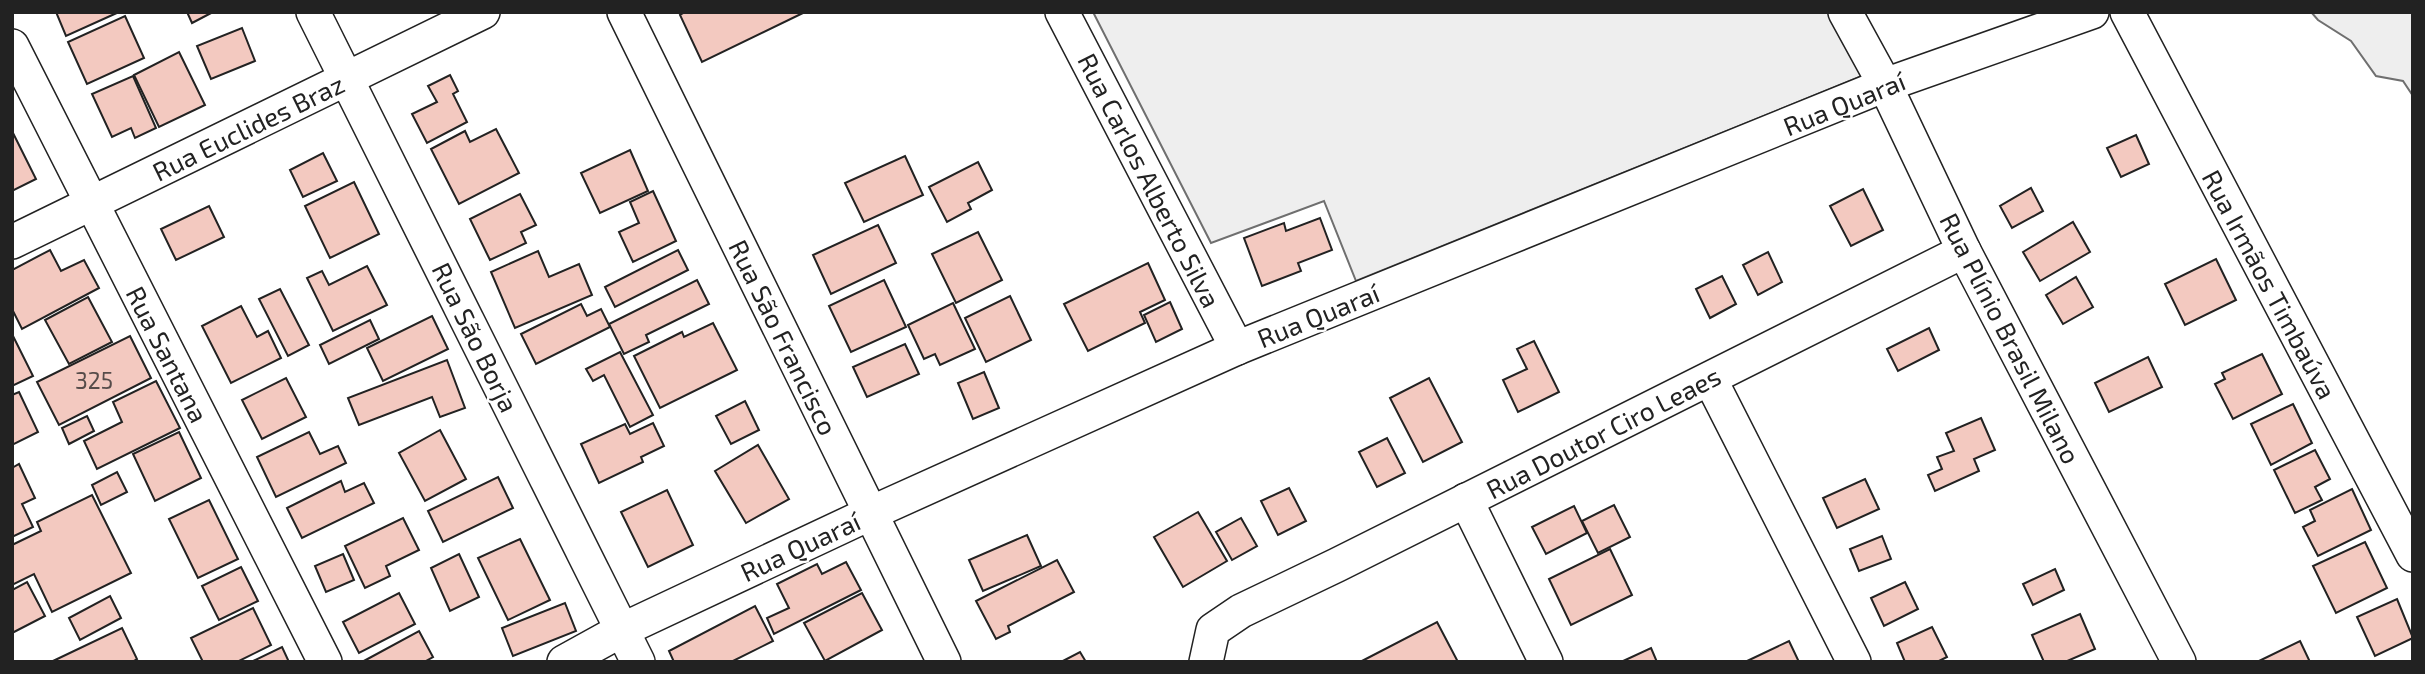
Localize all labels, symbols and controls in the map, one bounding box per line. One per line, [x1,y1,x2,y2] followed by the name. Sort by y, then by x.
[1072,48,1228,312] street label: Rua Carlos Alberto Silva
[1779,64,1911,141] street label: Rua Quaraí
[147,67,349,187] street label: Rua Euclides Braz
[2197,164,2343,404] street label: Rua Irmãos Timbaúva
[1934,208,2088,468] street label: Rua Plínio Brasil Milano
[723,234,845,440] street label: Rua São Francisco
[426,257,526,417] street label: Rua São Borja
[1253,276,1385,353] street label: Rua Quaraí
[120,281,216,427] street label: Rua Santana
[1481,359,1725,505] street label: Rua Doutor Ciro Leaes
[75,366,113,394] house number: 325
[735,504,866,587] street label: Rua Quaraí

